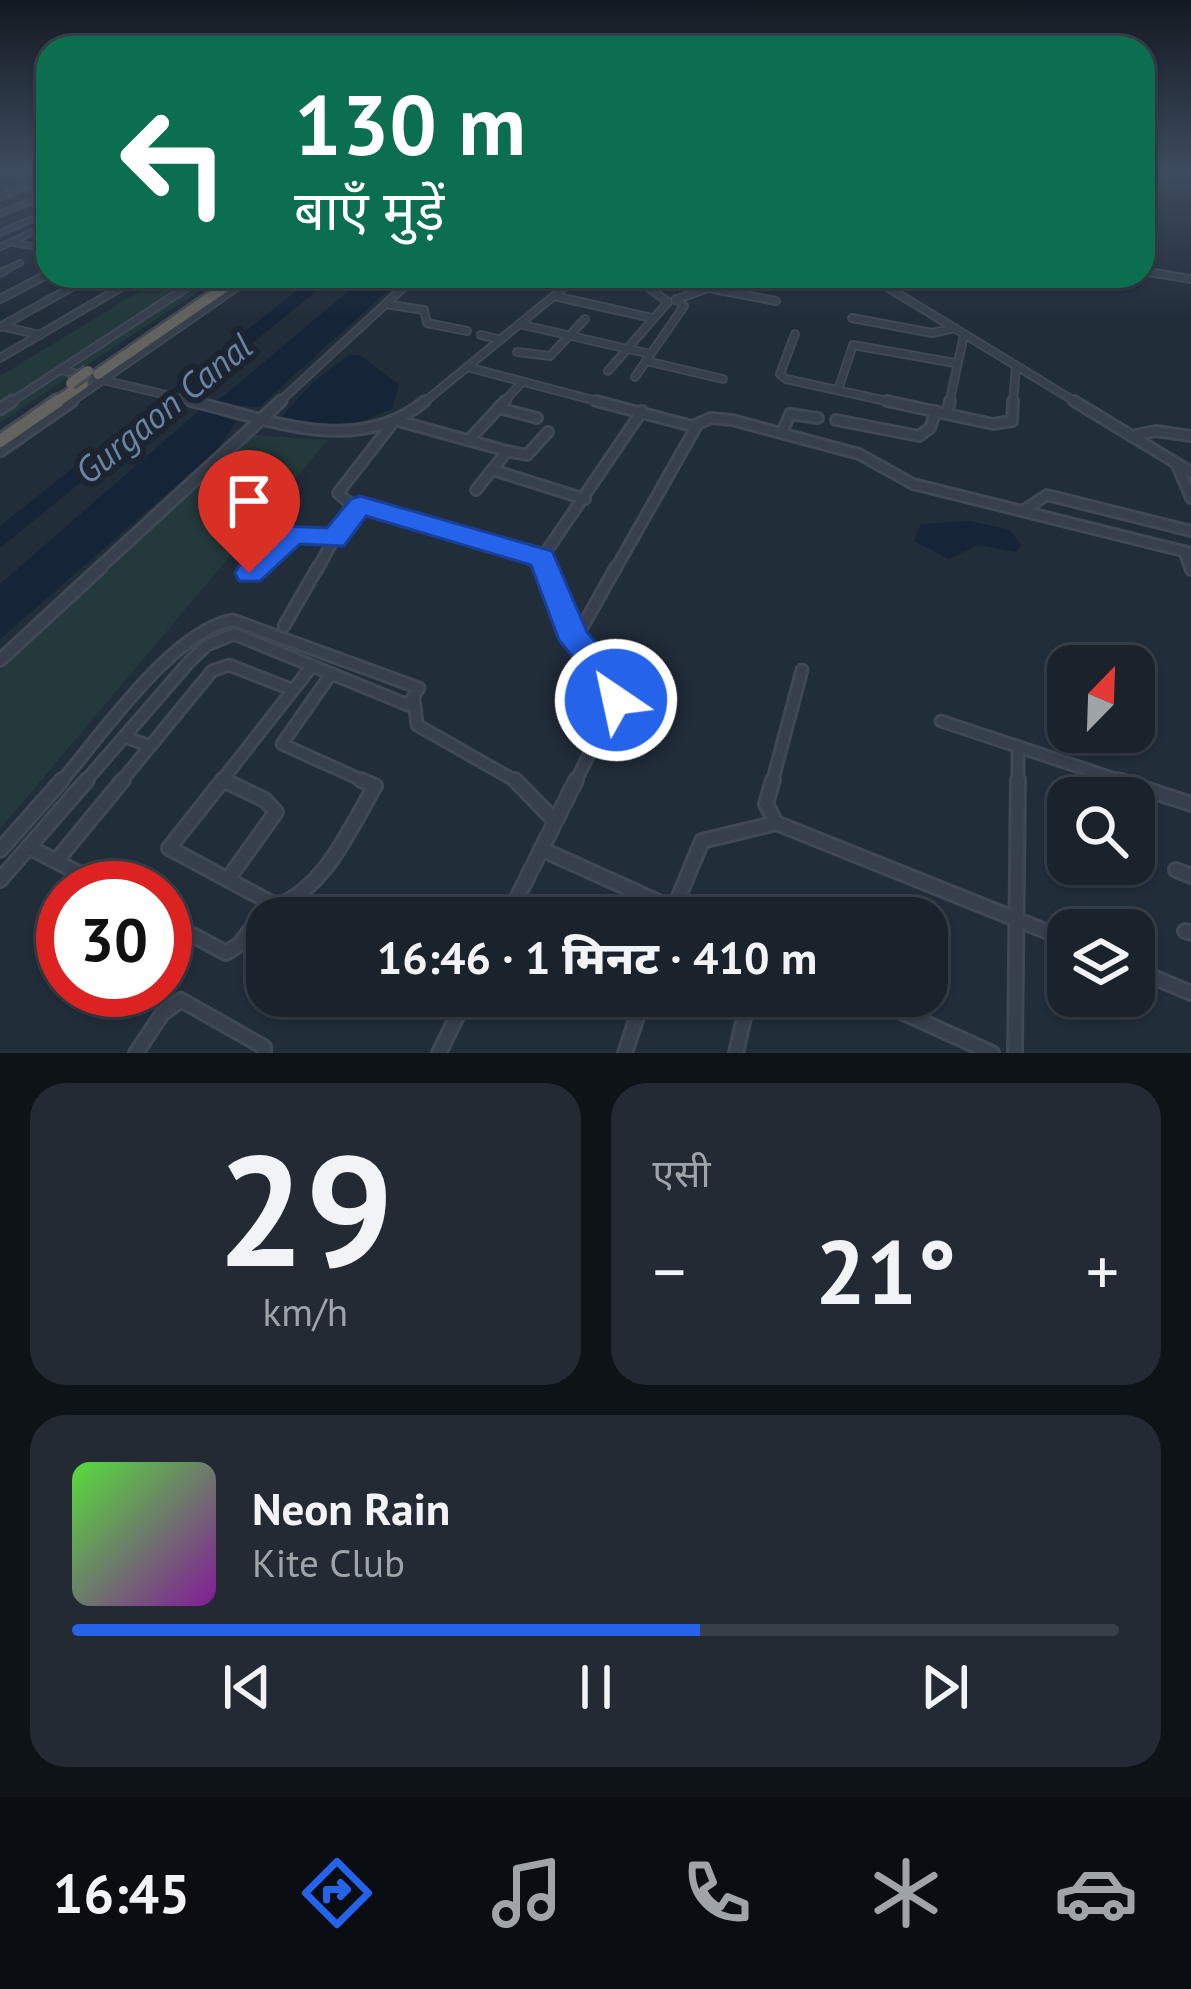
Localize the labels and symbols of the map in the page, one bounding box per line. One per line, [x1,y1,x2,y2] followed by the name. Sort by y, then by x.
[65,322,262,494] water label: Gurgaon Canal
[198,450,300,573] pin
[553,637,679,763] position arrow
[1047,645,1155,753] north arrow
[36,861,192,1017] speed limit sign: 30

